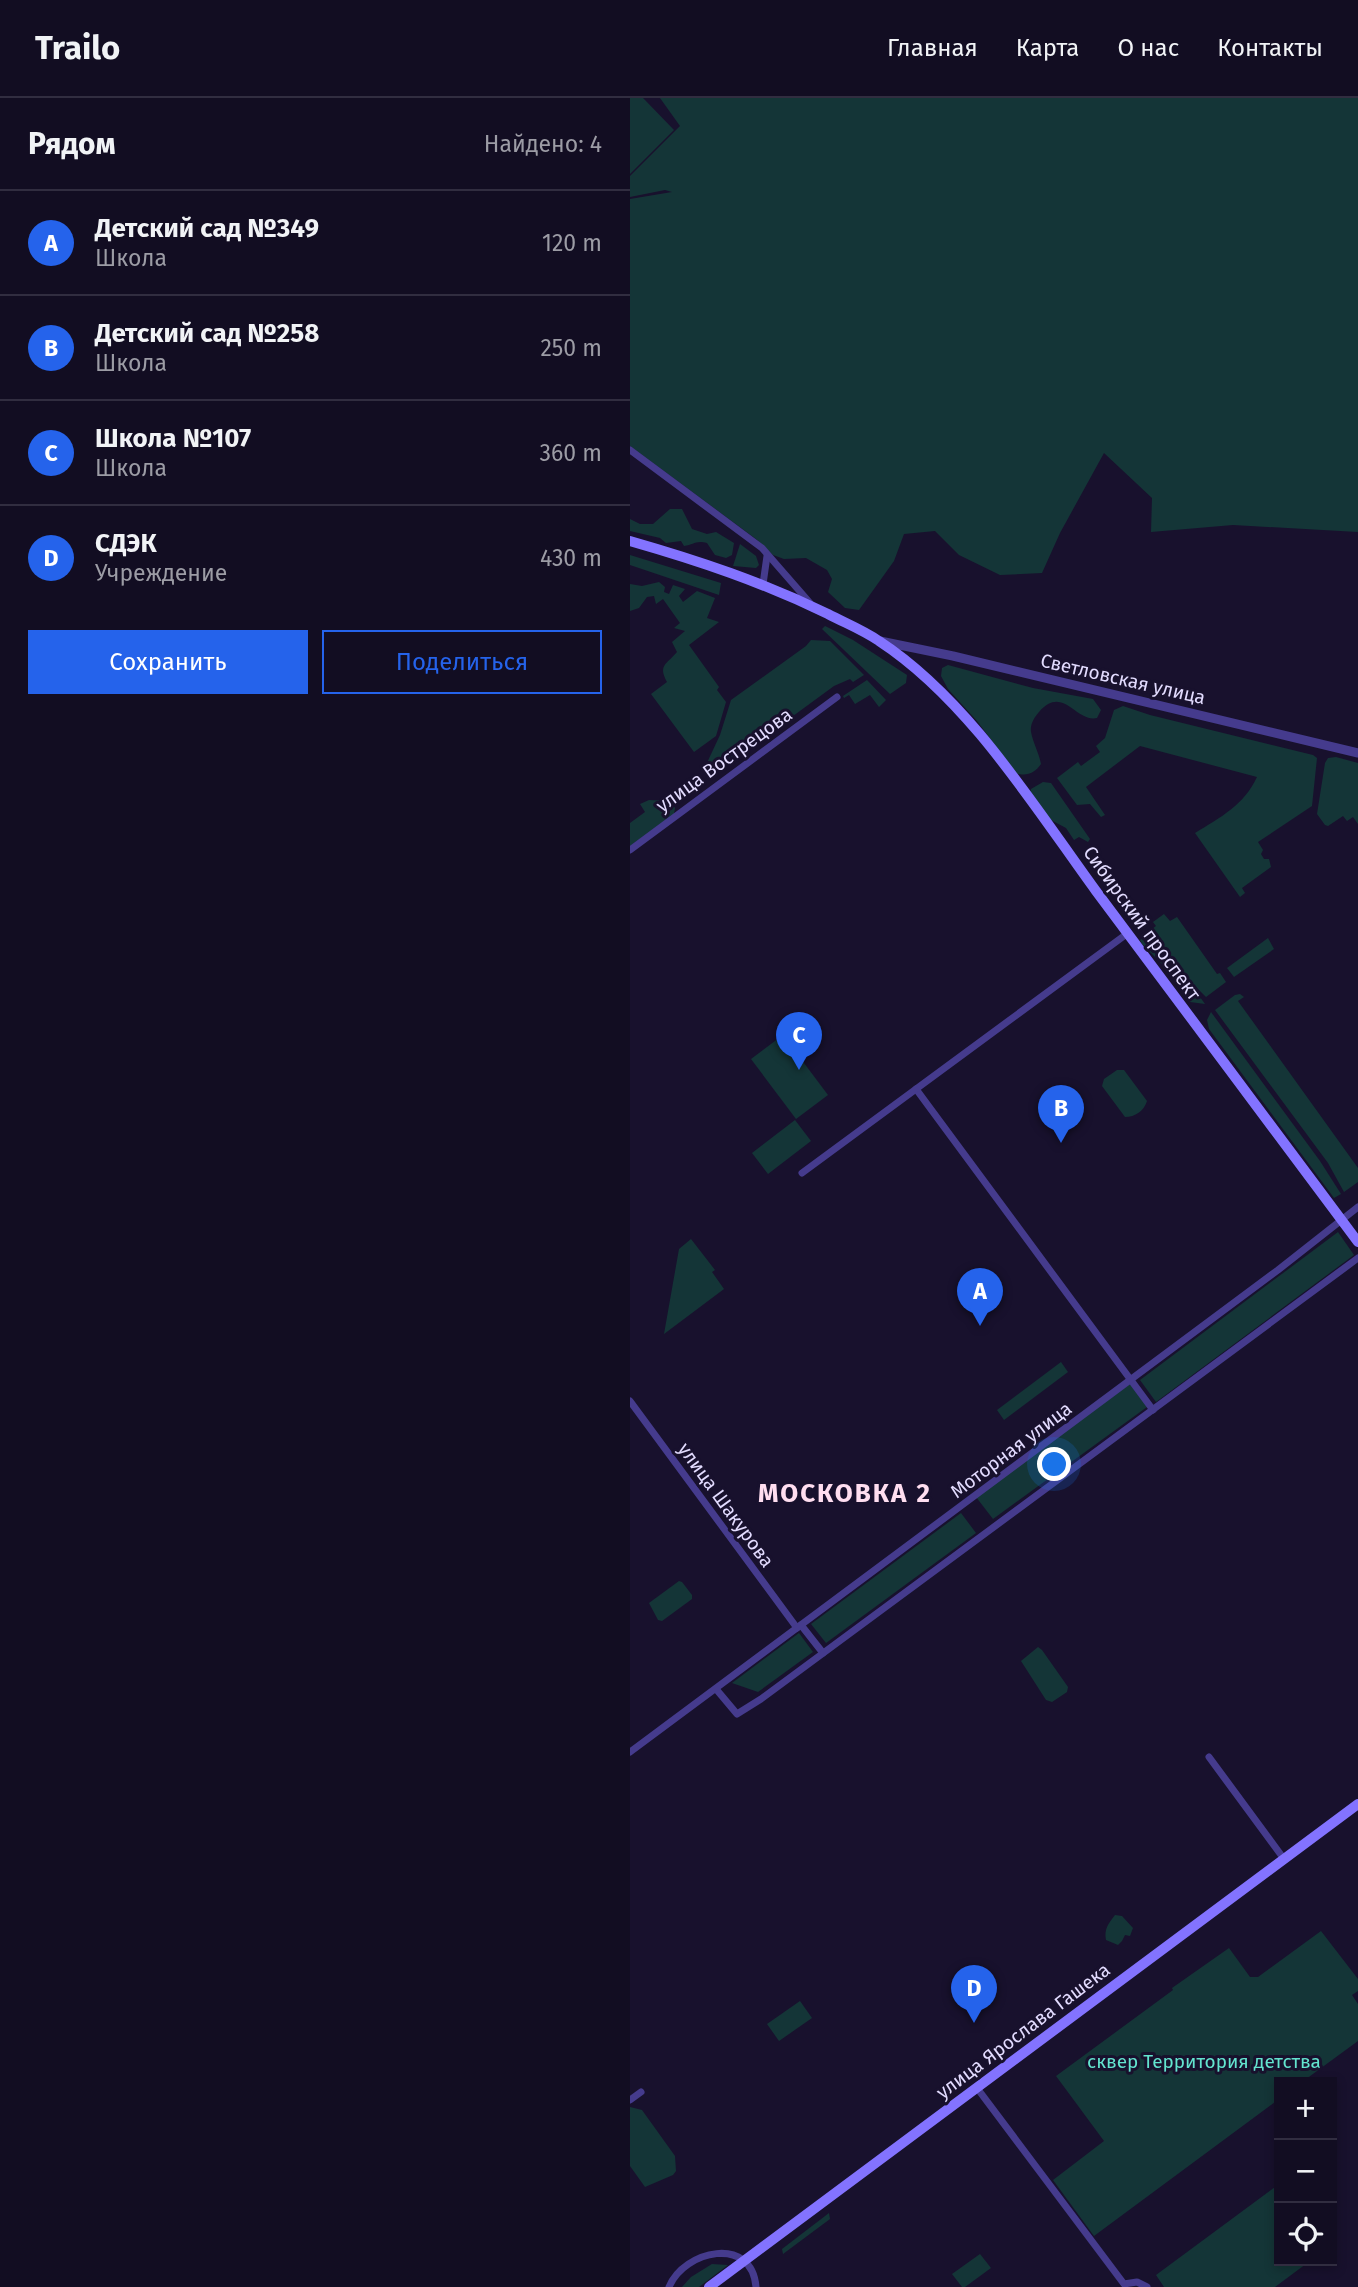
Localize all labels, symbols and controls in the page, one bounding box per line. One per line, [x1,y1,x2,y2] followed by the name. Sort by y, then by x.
[35,28,120,68] text: Trailo
[887,34,978,62] text: Главная
[1016,34,1079,62] text: Карта
[1117,34,1179,62] text: О нас
[1217,34,1323,62] text: Контакты
[28,126,116,162] text: Рядом
[484,130,602,158] text: Найдено: 4
[95,213,319,244] text: Детский сад №349
[44,229,58,257] text: A
[542,229,602,257] text: 120 m
[95,244,167,272] text: Школа
[95,318,319,349] text: Детский сад №258
[44,334,58,362] text: B
[540,334,602,362] text: 250 m
[95,349,167,377] text: Школа
[95,423,251,454] text: Школа №107
[44,439,58,467] text: C
[540,439,602,467] text: 360 m
[95,454,167,482] text: Школа
[95,528,157,559] text: СДЭК
[44,544,58,572] text: D
[540,544,602,572] text: 430 m
[95,559,227,587] text: Учреждение
[28,630,308,694] button: Сохранить
[322,630,602,694] button: Поделиться
[1038,649,1208,709] street label: Светловская улица
[651,703,797,817] street label: улица Вострецова
[1078,841,1206,1005] street label: Сибирский проспект
[776,1012,822,1070] pin: C
[1038,1085,1084,1143] pin: B
[957,1268,1003,1326] pin: A
[946,1397,1076,1503] street label: Моторная улица
[673,1438,779,1572] street label: улица Шакурова
[1037,1447,1071,1481] your location
[758,1478,932,1509] district label: МОСКОВКА 2
[932,1958,1114,2104] street label: улица Ярослава Гашека
[951,1965,997,2023] pin: D
[1087,2050,1321,2073] park label: сквер Территория детства
[1274,2077,1337,2266] map controls
[1274,2077,1337,2140] button: +
[1274,2140,1337,2203] button: −
[1274,2203,1337,2266] button: locate

